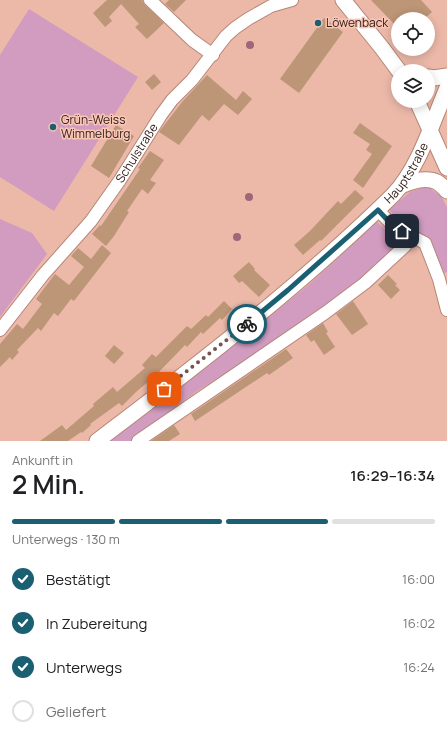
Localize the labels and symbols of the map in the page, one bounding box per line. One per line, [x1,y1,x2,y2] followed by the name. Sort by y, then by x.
[326,14,389,31] place label: Löwenback
[313,18,323,28] marker: Löwenback
[61,111,130,142] place label: Grün-Weiss Wimmelburg
[111,120,162,186] street label: Schulstraße
[48,122,58,132] marker: Grün-Weiss Wimmelburg
[380,140,432,207] street label: Hauptstraße
[385,214,419,248] pin
[227,304,267,344] courier
[147,372,181,406] pin

